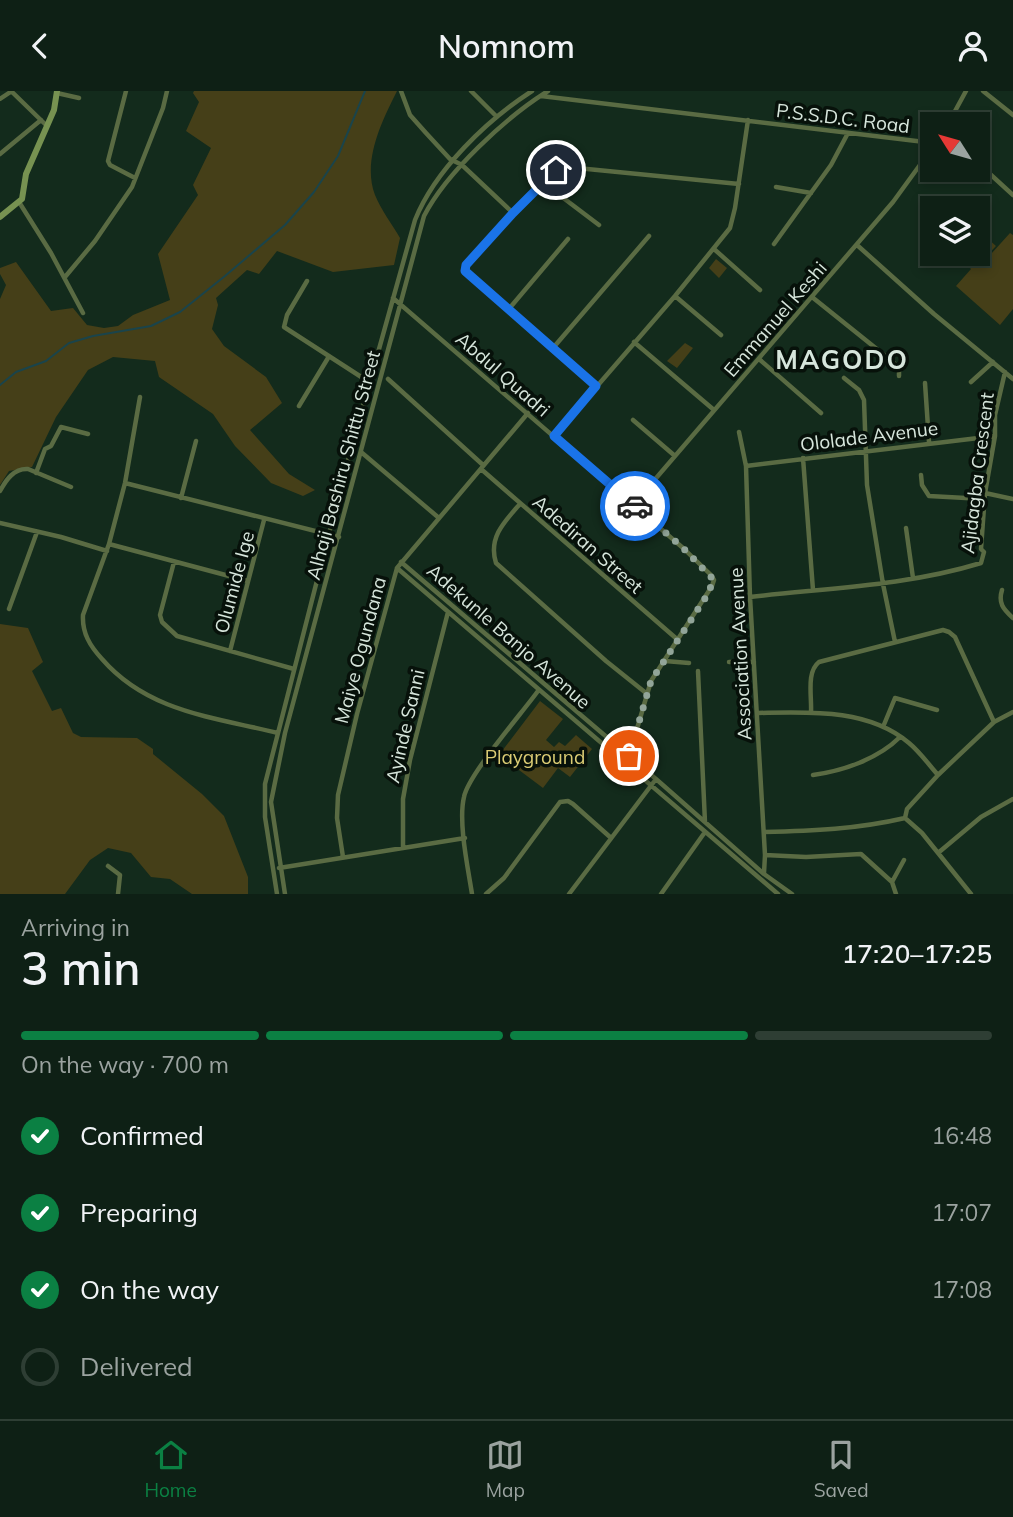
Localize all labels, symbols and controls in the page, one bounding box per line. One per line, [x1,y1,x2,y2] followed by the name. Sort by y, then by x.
[438,26,575,66] text: Nomnom
[21,27,59,65] icon: back
[954,27,992,65] icon: person
[775,98,911,138] street label: P.S.S.D.C. Road
[920,112,990,182] north arrow
[920,112,990,266] map controls
[526,140,586,200] pin
[537,151,575,189] icon: home
[920,196,990,266] button: layers
[718,256,832,382] street label: Emmanuel Keshi
[451,327,555,421] street label: Abdul Quadri
[775,343,909,376] district label: MAGODO
[301,347,385,582] street label: Alhaji Bashiru Shittu Street
[955,391,999,555] street label: Ajidagba Crescent
[799,416,939,456] street label: Ololade Avenue
[600,471,670,541] courier
[616,487,654,525] icon: car
[528,490,648,599] street label: Adediran Street
[209,528,259,636] street label: Olumide Ige
[422,558,596,714] street label: Adekunle Banjo Avenue
[723,567,757,741] street label: Association Avenue
[329,574,391,726] street label: Maiye Ogundana
[380,667,430,785] street label: Ayinde Sanni
[599,726,659,786] pin
[610,737,648,775] icon: bag
[485,745,585,769] park label: Playground
[21,913,130,942] text: Arriving in
[842,937,992,970] text: 17:20–17:25
[21,939,140,997] text: 3 min
[21,1050,229,1079] text: On the way · 700 m
[21,1117,59,1155] icon: check
[80,1119,204,1152] text: Confirmed
[932,1121,992,1150] text: 16:48
[21,1194,59,1232] icon: check
[80,1196,198,1229] text: Preparing
[932,1198,992,1227] text: 17:07
[21,1271,59,1309] icon: check
[80,1273,219,1306] text: On the way
[932,1275,992,1304] text: 17:08
[80,1350,193,1383] text: Delivered
[144,1436,197,1502] tab: Home
[486,1436,525,1502] tab: Map
[814,1436,869,1502] tab: Saved

